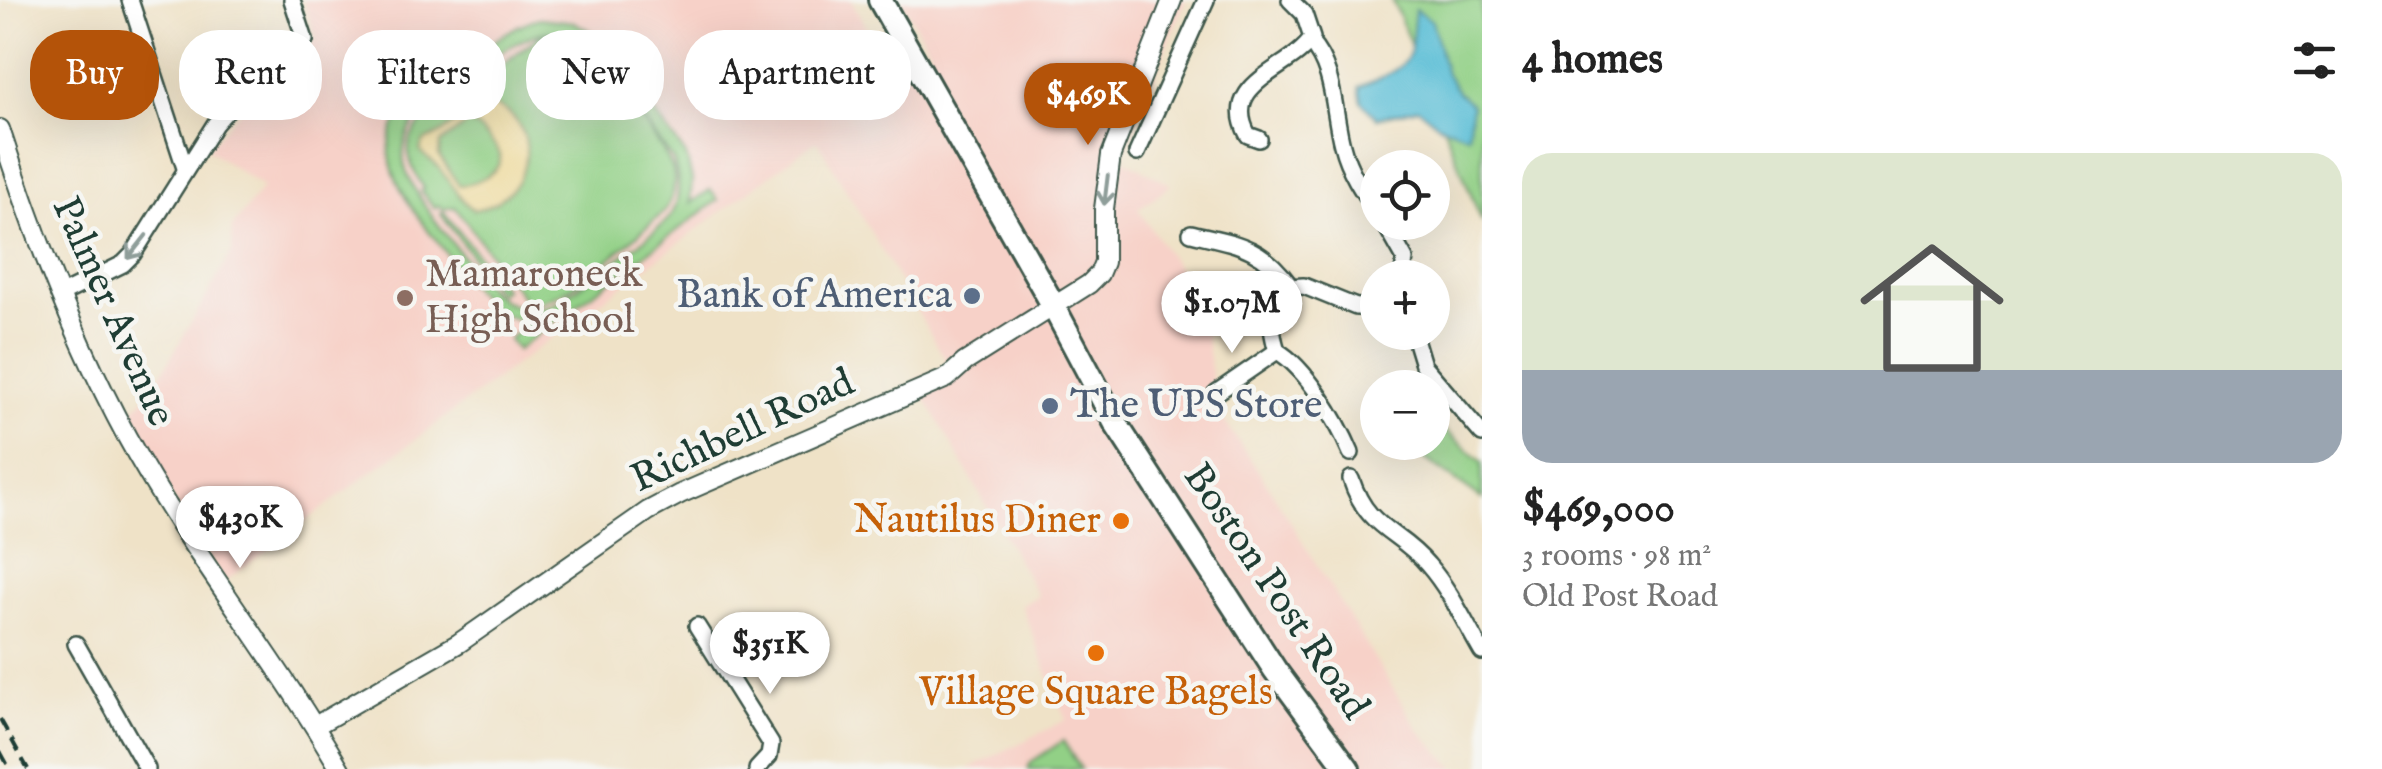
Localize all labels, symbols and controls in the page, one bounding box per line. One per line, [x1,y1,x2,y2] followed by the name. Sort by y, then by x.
[30,30,159,120] chip: Buy
[179,30,322,120] chip: Rent
[342,30,506,120] chip: Filters
[526,30,664,120] chip: New
[684,30,911,120] chip: Apartment
[2287,33,2342,88] icon: filters
[1522,34,1663,87] text: 4 homes
[1018,63,1158,148] pin: $469K
[1046,75,1130,116] text: $469K
[1360,150,1450,460] map controls
[1360,150,1450,240] button: locate
[1096,174,1115,206] one-way arrow
[39,189,185,435] street label: Palmer Avenue
[1842,218,2022,398] icon: home
[127,233,148,260] one-way arrow
[425,250,643,347] place label: Mamaroneck High School
[1360,260,1450,350] button: +
[676,271,953,322] place label: Bank of America
[1151,271,1313,356] pin: $1.07M
[1183,283,1281,324] text: $1.07M
[961,285,983,307] marker: Bank of America
[394,287,416,309] marker: Mamaroneck High School
[623,358,863,506] street label: Richbell Road
[1360,370,1450,460] button: −
[1070,381,1322,432] place label: The UPS Store
[1039,395,1061,417] marker: The UPS Store
[1171,454,1380,730] street label: Boston Post Road
[1522,483,1675,536] text: $469,000
[170,486,310,571] pin: $430K
[854,496,1101,547] place label: Nautilus Diner
[198,498,282,539] text: $430K
[1110,510,1132,532] marker: Nautilus Diner
[1522,536,1711,577] text: 3 rooms · 98 m²
[1522,577,1718,618] text: Old Post Road
[700,612,840,697] pin: $351K
[732,624,808,665] text: $351K
[1085,642,1107,664] marker: Village Square Bagels
[918,668,1273,719] place label: Village Square Bagels

